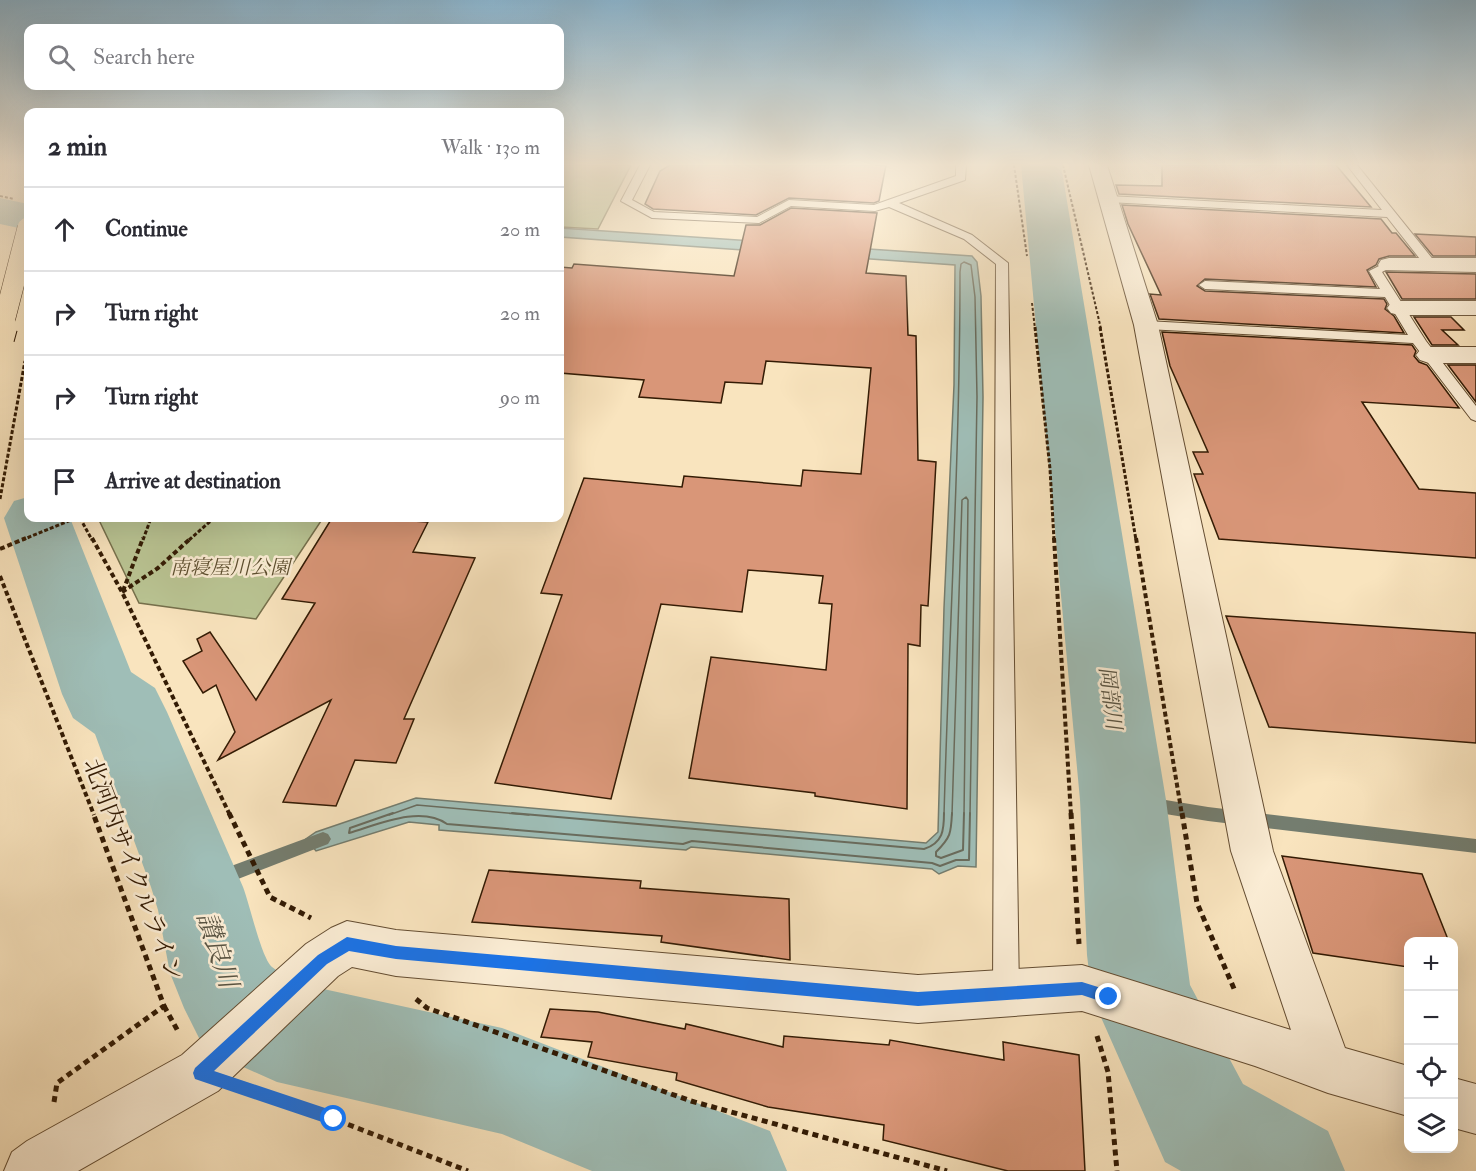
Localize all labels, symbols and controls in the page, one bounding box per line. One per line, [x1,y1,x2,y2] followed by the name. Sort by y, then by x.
[24,24,564,90] search box
[45,41,78,74] icon: search
[93,43,195,71] text: Search here
[48,131,107,163] text: 2 min
[441,135,540,160] text: Walk · 130 m
[48,213,81,246] icon: ahead
[105,215,188,243] text: Continue
[500,217,540,242] text: 20 m
[48,297,81,330] icon: right
[105,299,198,327] text: Turn right
[500,301,540,326] text: 20 m
[48,381,81,414] icon: right
[105,383,198,411] text: Turn right
[500,385,540,410] text: 90 m
[48,465,81,498] icon: arrive
[105,467,281,495] text: Arrive at destination
[170,555,293,580] park label: 南寝屋川公園
[1093,665,1127,733] water label: 岡部川
[76,754,190,986] street label: 北河内サイクルライン
[190,908,245,995] water label: 讃良川
[1404,937,1458,1153] map controls
[1404,937,1458,991] button: +
[1095,983,1121,1009] route end
[1404,991,1458,1045] button: −
[1404,1045,1458,1099] button: locate
[1404,1099,1458,1153] button: layers
[320,1105,346,1131] route start

